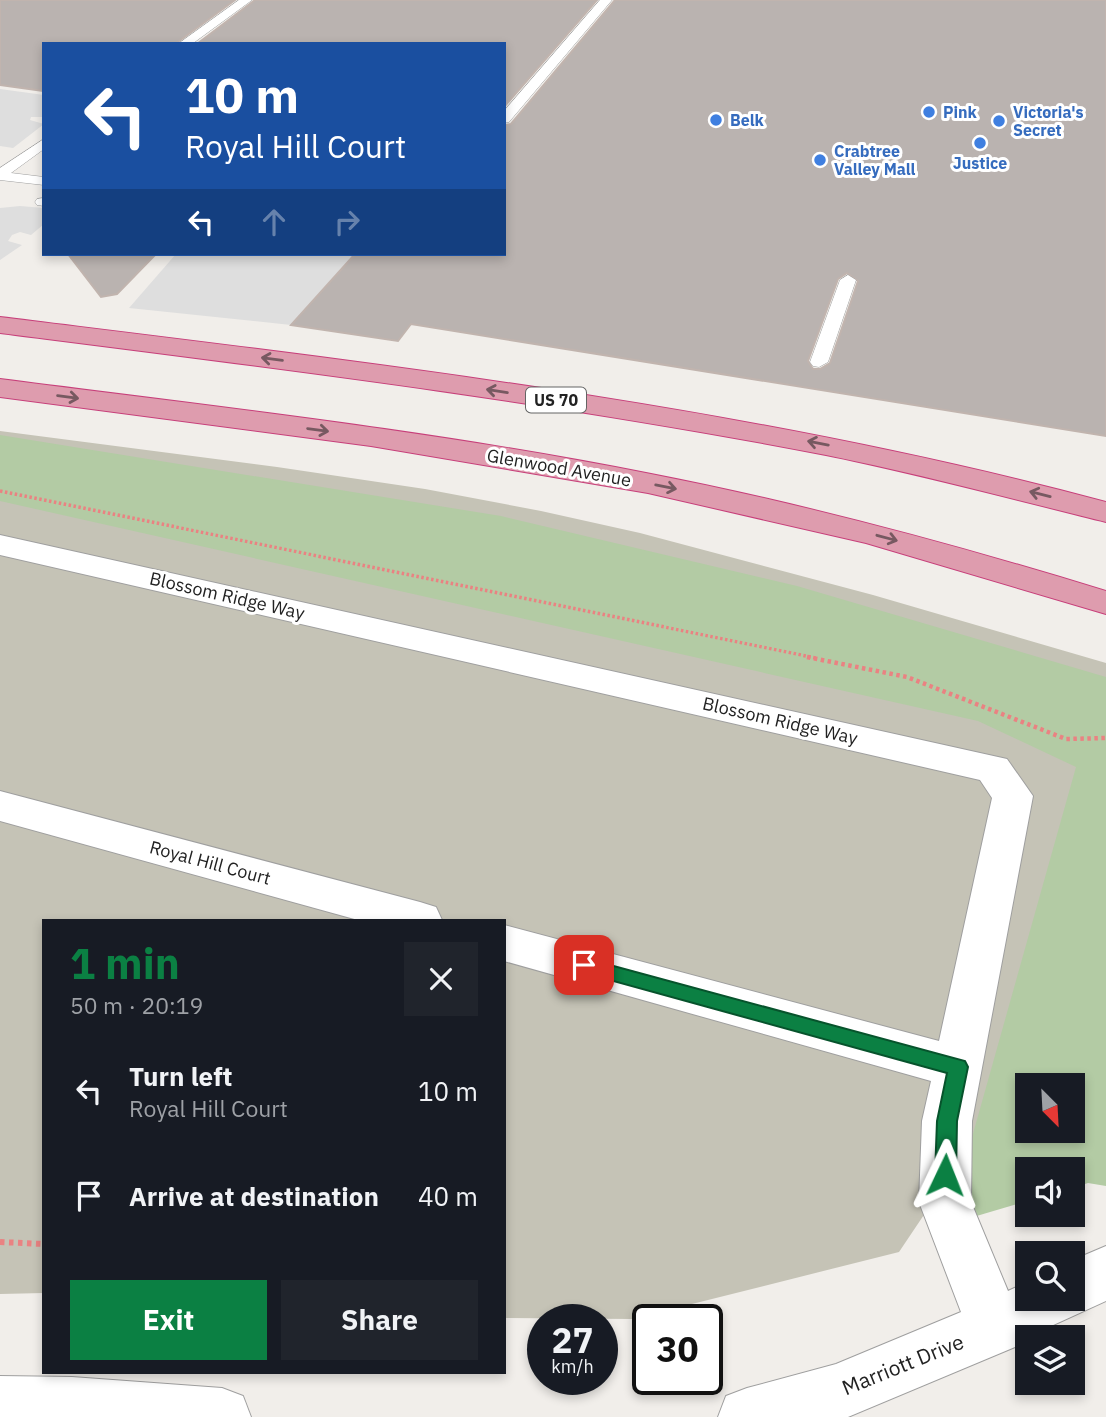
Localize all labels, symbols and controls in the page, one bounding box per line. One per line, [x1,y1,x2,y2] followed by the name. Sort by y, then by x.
[185,63,299,126] text: 10 m
[70,70,161,161] icon: left
[943,102,978,122] place label: Pink
[1013,102,1084,140] place label: Victoria's Secret
[921,104,937,120] marker: Pink
[730,110,765,130] place label: Belk
[708,112,724,128] marker: Belk
[991,113,1007,129] marker: Victoria's Secret
[185,125,406,167] text: Royal Hill Court
[972,135,988,151] marker: Justice
[834,141,916,179] place label: Crabtree Valley Mall
[812,152,828,168] marker: Crabtree Valley Mall
[953,153,1007,173] place label: Justice
[182,203,220,241] icon: left
[255,203,293,241] icon: ahead
[328,203,366,241] icon: right
[261,352,284,365] one-way arrow
[486,384,509,397] one-way arrow
[526,388,586,412] road number: US 70
[56,390,79,403] one-way arrow
[306,423,328,436] one-way arrow
[807,436,830,449] one-way arrow
[485,443,633,492] street label: Glenwood Avenue
[654,481,677,495] one-way arrow
[1029,487,1052,500] one-way arrow
[876,532,898,545] one-way arrow
[147,566,307,625] street label: Blossom Ridge Way
[700,691,860,750] street label: Blossom Ridge Way
[147,835,273,890] street label: Royal Hill Court
[554,935,614,995] pin
[70,936,180,991] text: 1 min
[404,942,478,1016] button: close
[565,946,603,984] icon: arrive
[70,990,203,1020] text: 50 m · 20:19
[129,1059,232,1093] text: Turn left
[70,1072,108,1110] icon: left
[1015,1073,1085,1143] north arrow
[1015,1073,1085,1395] map controls
[418,1074,478,1108] text: 10 m
[129,1093,288,1123] text: Royal Hill Court
[908,1138,982,1212] position arrow
[1015,1157,1085,1227] button: sound
[70,1177,108,1215] icon: arrive
[129,1179,379,1213] text: Arrive at destination
[418,1179,478,1213] text: 40 m
[1015,1241,1085,1311] button: search
[70,1280,267,1360] button: Exit
[281,1280,478,1360] button: Share
[632,1304,723,1395] speed limit sign: 30
[551,1317,594,1363] text: 27
[1015,1325,1085,1395] button: layers
[838,1327,968,1401] street label: Marriott Drive
[551,1355,594,1378] text: km/h

